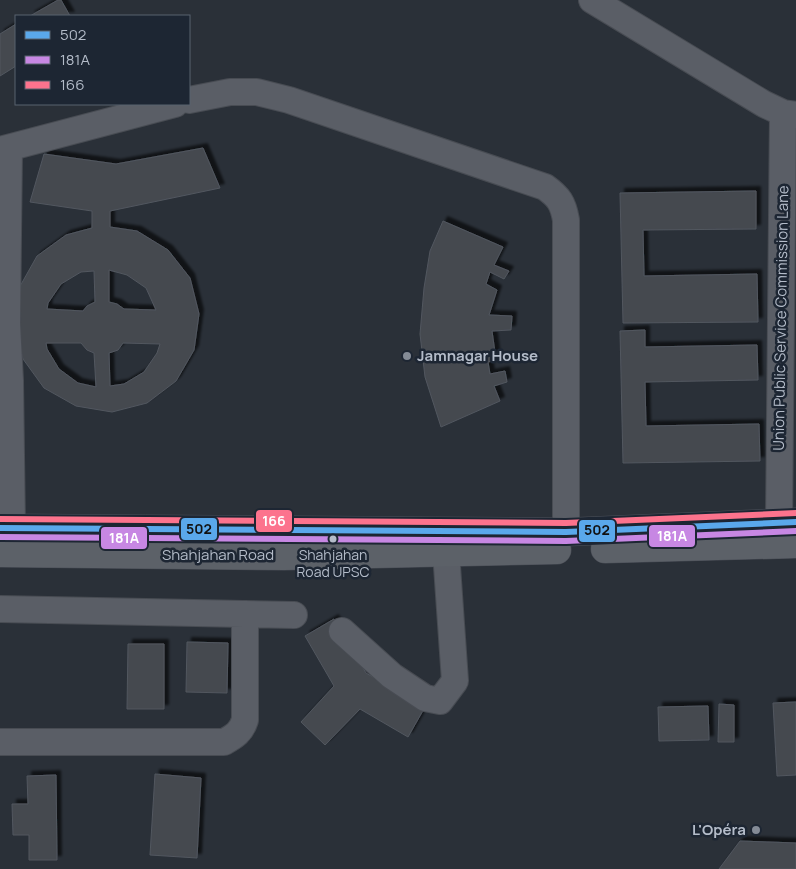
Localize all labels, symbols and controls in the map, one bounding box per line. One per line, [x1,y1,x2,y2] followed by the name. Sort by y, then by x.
[15,15,190,105] legend
[60,24,86,45] text: 502
[60,49,90,70] text: 181A
[60,74,84,95] text: 166
[768,185,793,451] street label: Union Public Service Commission Lane
[417,345,538,366] place label: Jamnagar House
[401,350,413,362] marker: Jamnagar House
[255,509,293,533] line badge: 166
[262,511,286,530] text: 166
[180,517,218,541] line badge: 502
[186,519,212,538] text: 502
[578,519,616,543] line badge: 502
[584,520,610,539] text: 502
[648,524,696,548] line badge: 181A
[100,526,148,550] line badge: 181A
[657,526,688,545] text: 181A
[109,528,140,547] text: 181A
[328,534,338,544] marker: Shahjahan Road UPSC
[162,544,274,565] street label: Shahjahan Road
[297,545,369,581] place label: Shahjahan Road UPSC
[692,819,746,840] place label: L'Opéra
[750,824,762,836] marker: L'Opéra

